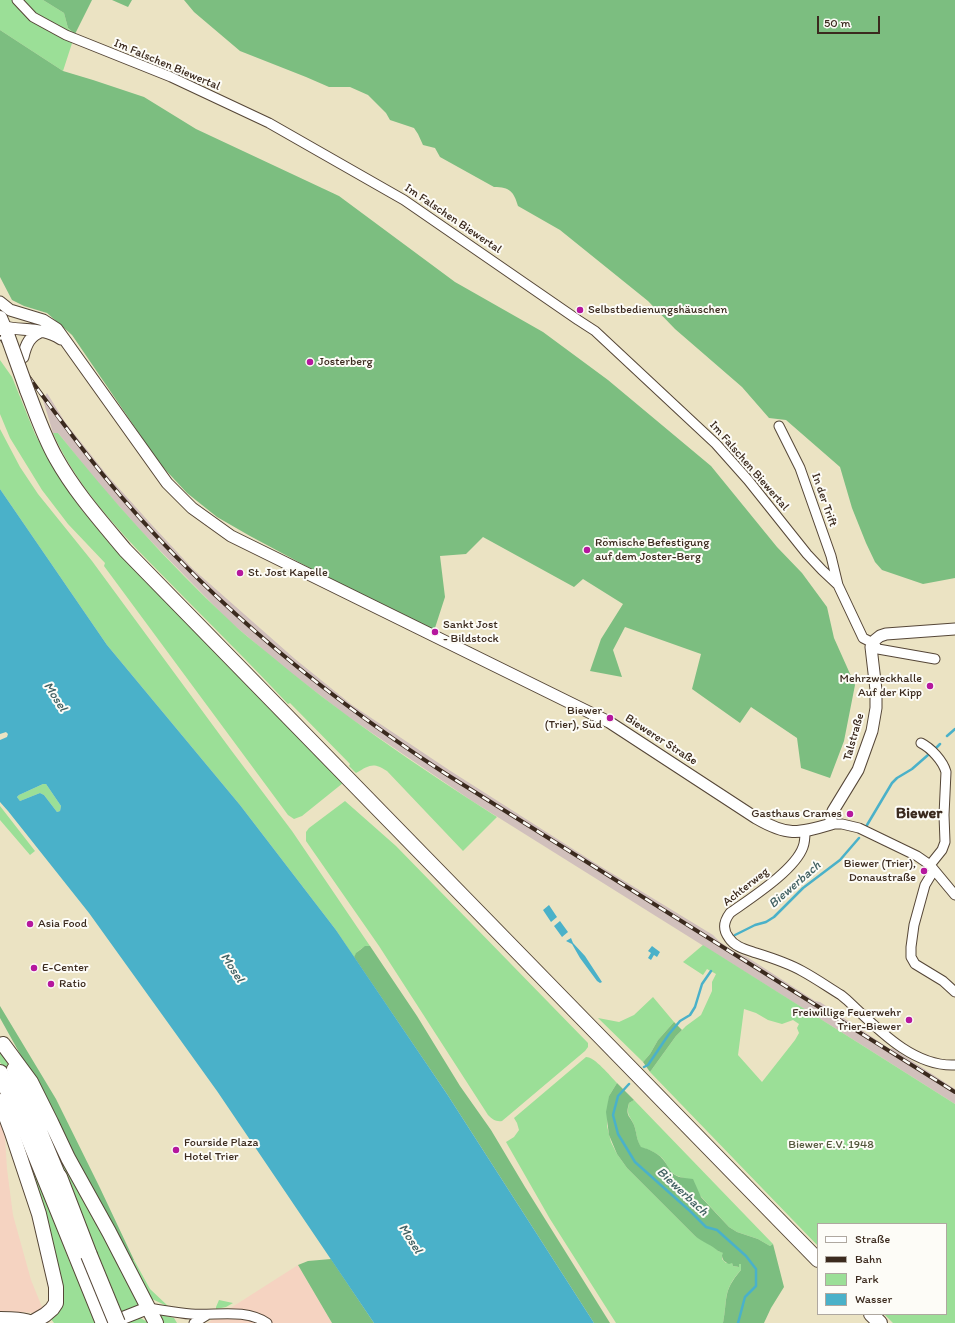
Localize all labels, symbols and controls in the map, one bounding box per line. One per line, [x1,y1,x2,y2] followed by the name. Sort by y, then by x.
[819,8,882,34] scale bar
[824,16,850,30] text: 50 m
[112,36,222,94] street label: Im Falschen Biewertal
[402,181,504,257] street label: Im Falschen Biewertal
[588,303,727,317] place label: Selbstbedienungshäuschen
[575,305,585,315] marker: Selbstbedienungshäuschen
[318,355,373,369] place label: Josterberg
[305,357,315,367] marker: Josterberg
[706,418,792,514] street label: Im Falschen Biewertal
[808,471,840,529] street label: In der Trift
[595,536,709,564] place label: Römische Befestigung auf dem Joster-Berg
[582,545,592,555] marker: Römische Befestigung auf dem Joster-Berg
[248,566,328,580] place label: St. Jost Kapelle
[235,568,245,578] marker: St. Jost Kapelle
[443,618,499,646] place label: Sankt Jost - Bildstock
[430,627,440,637] marker: Sankt Jost - Bildstock
[840,672,922,700] place label: Mehrzweckhalle Auf der Kipp
[40,679,70,715] water label: Mosel
[925,681,935,691] marker: Mehrzweckhalle Auf der Kipp
[545,704,602,732] place label: Biewer (Trier), Süd
[622,711,700,769] street label: Biewerer Straße
[840,712,868,762] street label: Talstraße
[605,713,615,723] marker: Biewer (Trier), Süd
[896,804,942,824] district label: Biewer
[751,807,842,821] place label: Gasthaus Crames
[845,809,855,819] marker: Gasthaus Crames
[844,857,916,885] place label: Biewer (Trier), Donaustraße
[766,858,824,912] water label: Biewerbach
[720,865,772,909] street label: Achterweg
[919,866,929,876] marker: Biewer (Trier), Donaustraße
[38,917,87,931] place label: Asia Food
[25,919,35,929] marker: Asia Food
[217,950,247,986] water label: Mosel
[42,961,89,975] place label: E-Center
[29,963,39,973] marker: E-Center
[59,977,86,991] place label: Ratio
[46,979,56,989] marker: Ratio
[792,1006,901,1034] place label: Freiwillige Feuerwehr Trier-Biewer
[904,1015,914,1025] marker: Freiwillige Feuerwehr Trier-Biewer
[184,1136,258,1164] place label: Fourside Plaza Hotel Trier
[788,1138,874,1152] park label: Biewer E.V. 1948
[171,1145,181,1155] marker: Fourside Plaza Hotel Trier
[653,1164,711,1220] water label: Biewerbach
[395,1221,425,1257] water label: Mosel
[817,1223,947,1315] legend
[855,1232,890,1246] text: Straße
[855,1252,882,1266] text: Bahn
[855,1272,879,1286] text: Park
[855,1292,892,1306] text: Wasser

